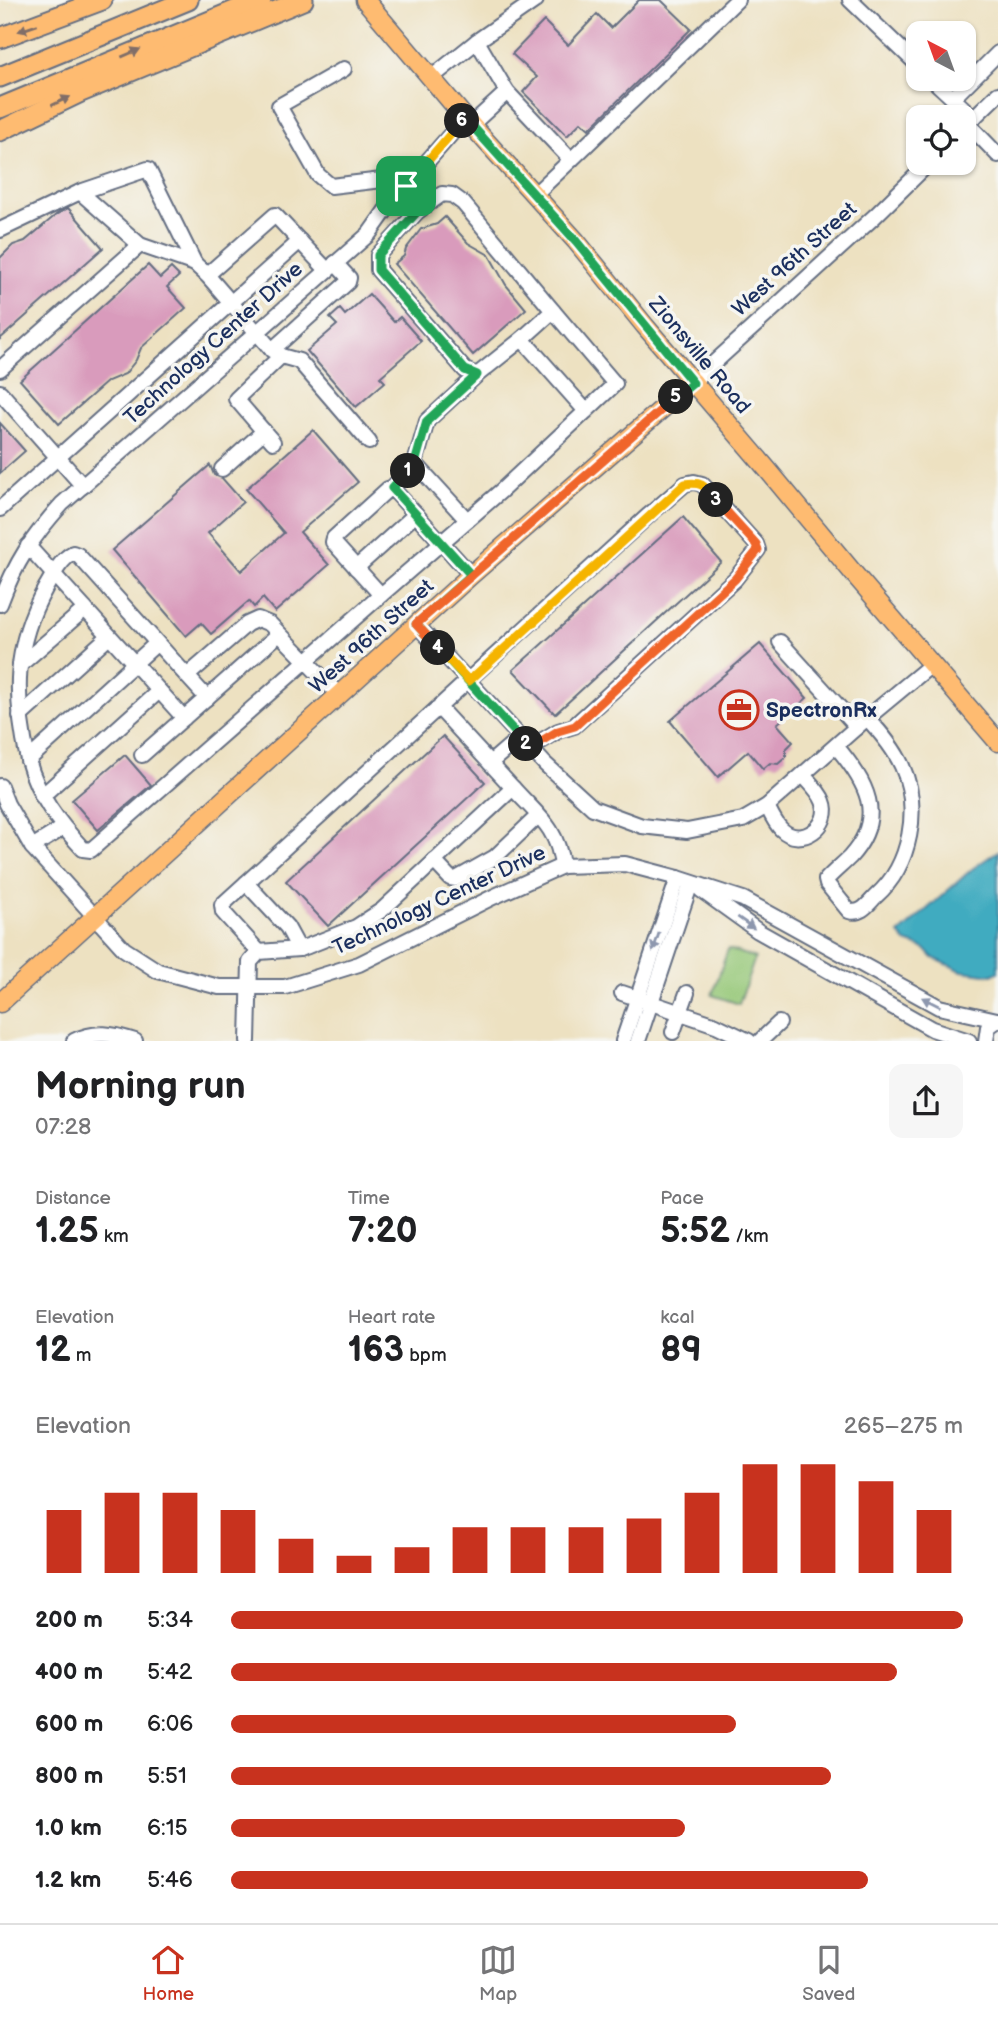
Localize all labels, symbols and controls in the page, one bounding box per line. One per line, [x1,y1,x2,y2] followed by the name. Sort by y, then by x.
[906,21,976,91] north arrow
[906,21,976,175] map controls
[18,23,39,34] one-way arrow
[120,47,141,58] one-way arrow
[51,95,71,107] one-way arrow
[444,104,480,138] pin: 6
[906,105,976,175] button: locate
[456,109,467,132] text: 6
[376,156,436,216] pin
[387,167,425,205] icon: arrive
[727,197,862,322] street label: West 96th Street
[119,256,308,430] street label: Technology Center Drive
[643,291,756,419] street label: Zionsville Road
[658,380,694,414] pin: 5
[670,385,681,408] text: 5
[390,454,426,489] pin: 1
[404,459,412,482] text: 1
[698,482,734,518] pin: 3
[710,488,721,511] text: 3
[304,574,439,699] street label: West 96th Street
[420,630,456,666] pin: 4
[432,636,443,659] text: 4
[718,689,760,731] office icon: SpectronRx
[766,698,877,723] place label: SpectronRx
[508,726,544,762] pin: 2
[520,732,531,755] text: 2
[329,840,550,961] street label: Technology Center Drive
[737,916,755,930] one-way arrow
[650,932,661,953] one-way arrow
[922,996,941,1008] one-way arrow
[35,1064,246,1109] text: Morning run
[889,1064,963,1138] button: share
[35,1113,91,1141] text: 07:28
[35,1187,111,1210] text: Distance
[348,1187,390,1210] text: Time
[660,1187,704,1210] text: Pace
[35,1210,99,1253] text: 1.25
[348,1210,418,1253] text: 7:20
[660,1210,730,1253] text: 5:52
[99,1225,129,1248] text: km
[730,1225,769,1248] text: /km
[35,1306,114,1329] text: Elevation
[348,1306,435,1329] text: Heart rate
[660,1306,694,1329] text: kcal
[35,1329,71,1372] text: 12
[348,1329,404,1372] text: 163
[660,1329,702,1372] text: 89
[71,1344,92,1367] text: m
[404,1344,447,1367] text: bpm
[35,1412,131,1440] text: Elevation
[844,1412,963,1440] text: 265–275 m
[35,1606,103,1634] text: 200 m
[147,1606,193,1634] text: 5:34
[35,1658,103,1686] text: 400 m
[147,1658,192,1686] text: 5:42
[35,1710,103,1738] text: 600 m
[147,1710,193,1738] text: 6:06
[35,1762,103,1790] text: 800 m
[147,1762,187,1790] text: 5:51
[35,1814,102,1842] text: 1.0 km
[147,1814,188,1842] text: 6:15
[35,1866,101,1894] text: 1.2 km
[147,1866,193,1894] text: 5:46
[142,1941,194,2006] tab: Home
[479,1941,517,2006] tab: Map
[802,1941,856,2006] tab: Saved

